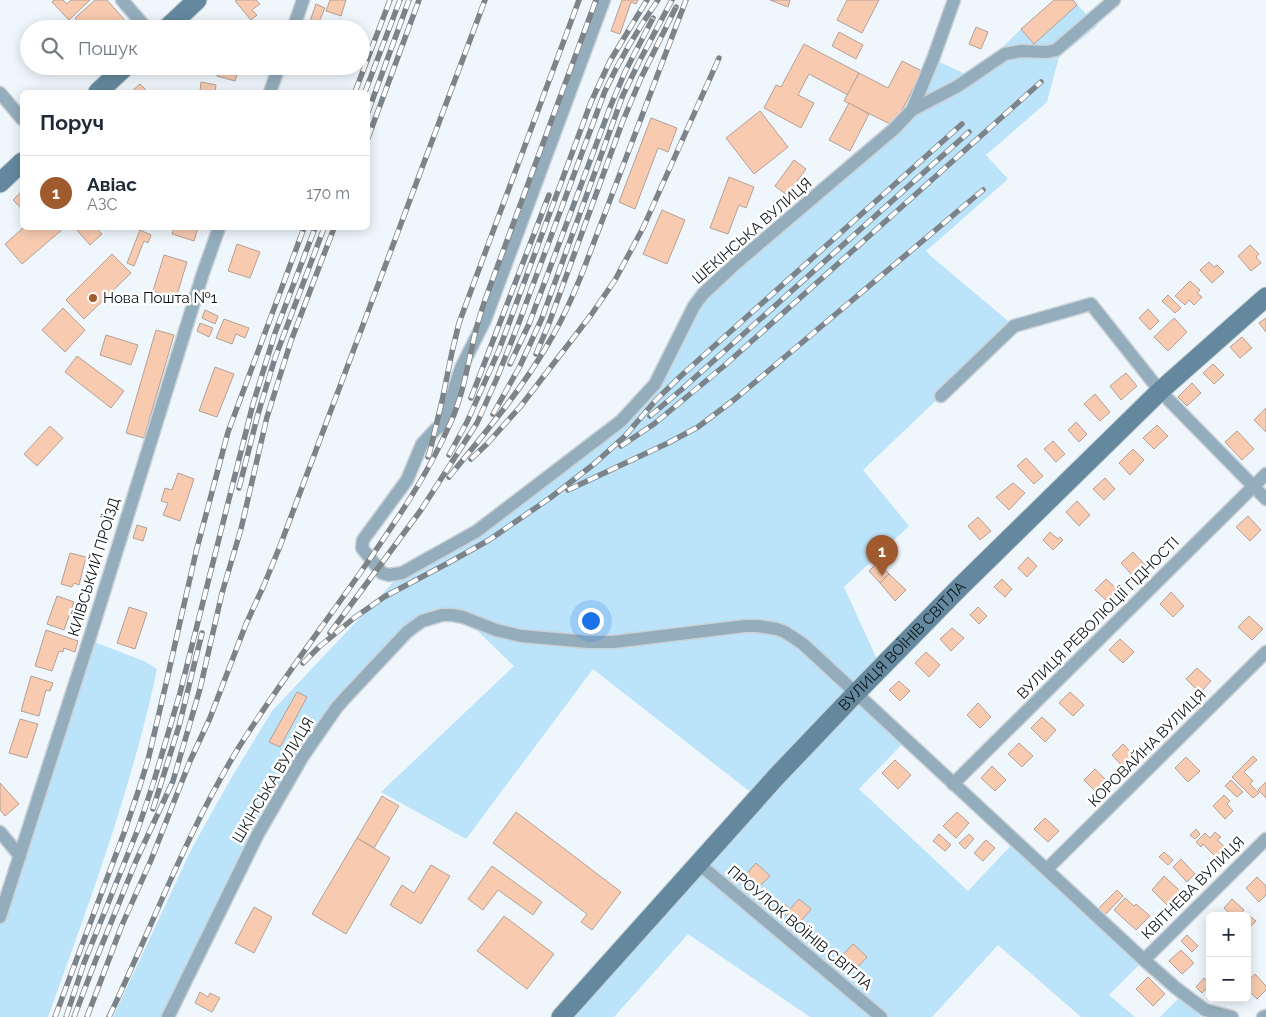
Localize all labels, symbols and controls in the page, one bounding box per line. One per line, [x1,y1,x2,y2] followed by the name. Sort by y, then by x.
[20,20,370,75] search box
[38,34,66,62] icon: search
[78,37,138,59] text: Пошук
[40,110,104,135] text: Поруч
[87,173,137,195] text: Авіас
[689,174,815,288] street label: ШЕКІНСЬКА ВУЛИЦЯ
[52,184,60,203] text: 1
[306,184,350,203] text: 170 m
[87,195,117,214] text: АЗС
[103,289,218,307] place label: Нова Пошта №1
[87,292,99,304] marker: Нова Пошта №1
[63,495,124,639] street label: КИЇВСЬКИЙ ПРОЇЗД
[1013,533,1183,703] street label: ВУЛИЦЯ РЕВОЛЮЦІЇ ГІДНОСТІ
[866,535,898,576] pin: 1
[835,578,969,715] street label: ВУЛИЦЯ ВОЇНІВ СВІТЛА
[578,608,604,634] your location
[1085,686,1209,810] street label: КОРОВАЙНА ВУЛИЦЯ
[228,714,318,846] street label: ШКІНСЬКА ВУЛИЦЯ
[1138,833,1248,943] street label: КВІТНЕВА ВУЛИЦЯ
[724,861,877,994] street label: ПРОУЛОК ВОЇНІВ СВІТЛА
[1206,912,1251,1002] map controls
[1206,912,1251,957] button: +
[1206,957,1251,1002] button: −

